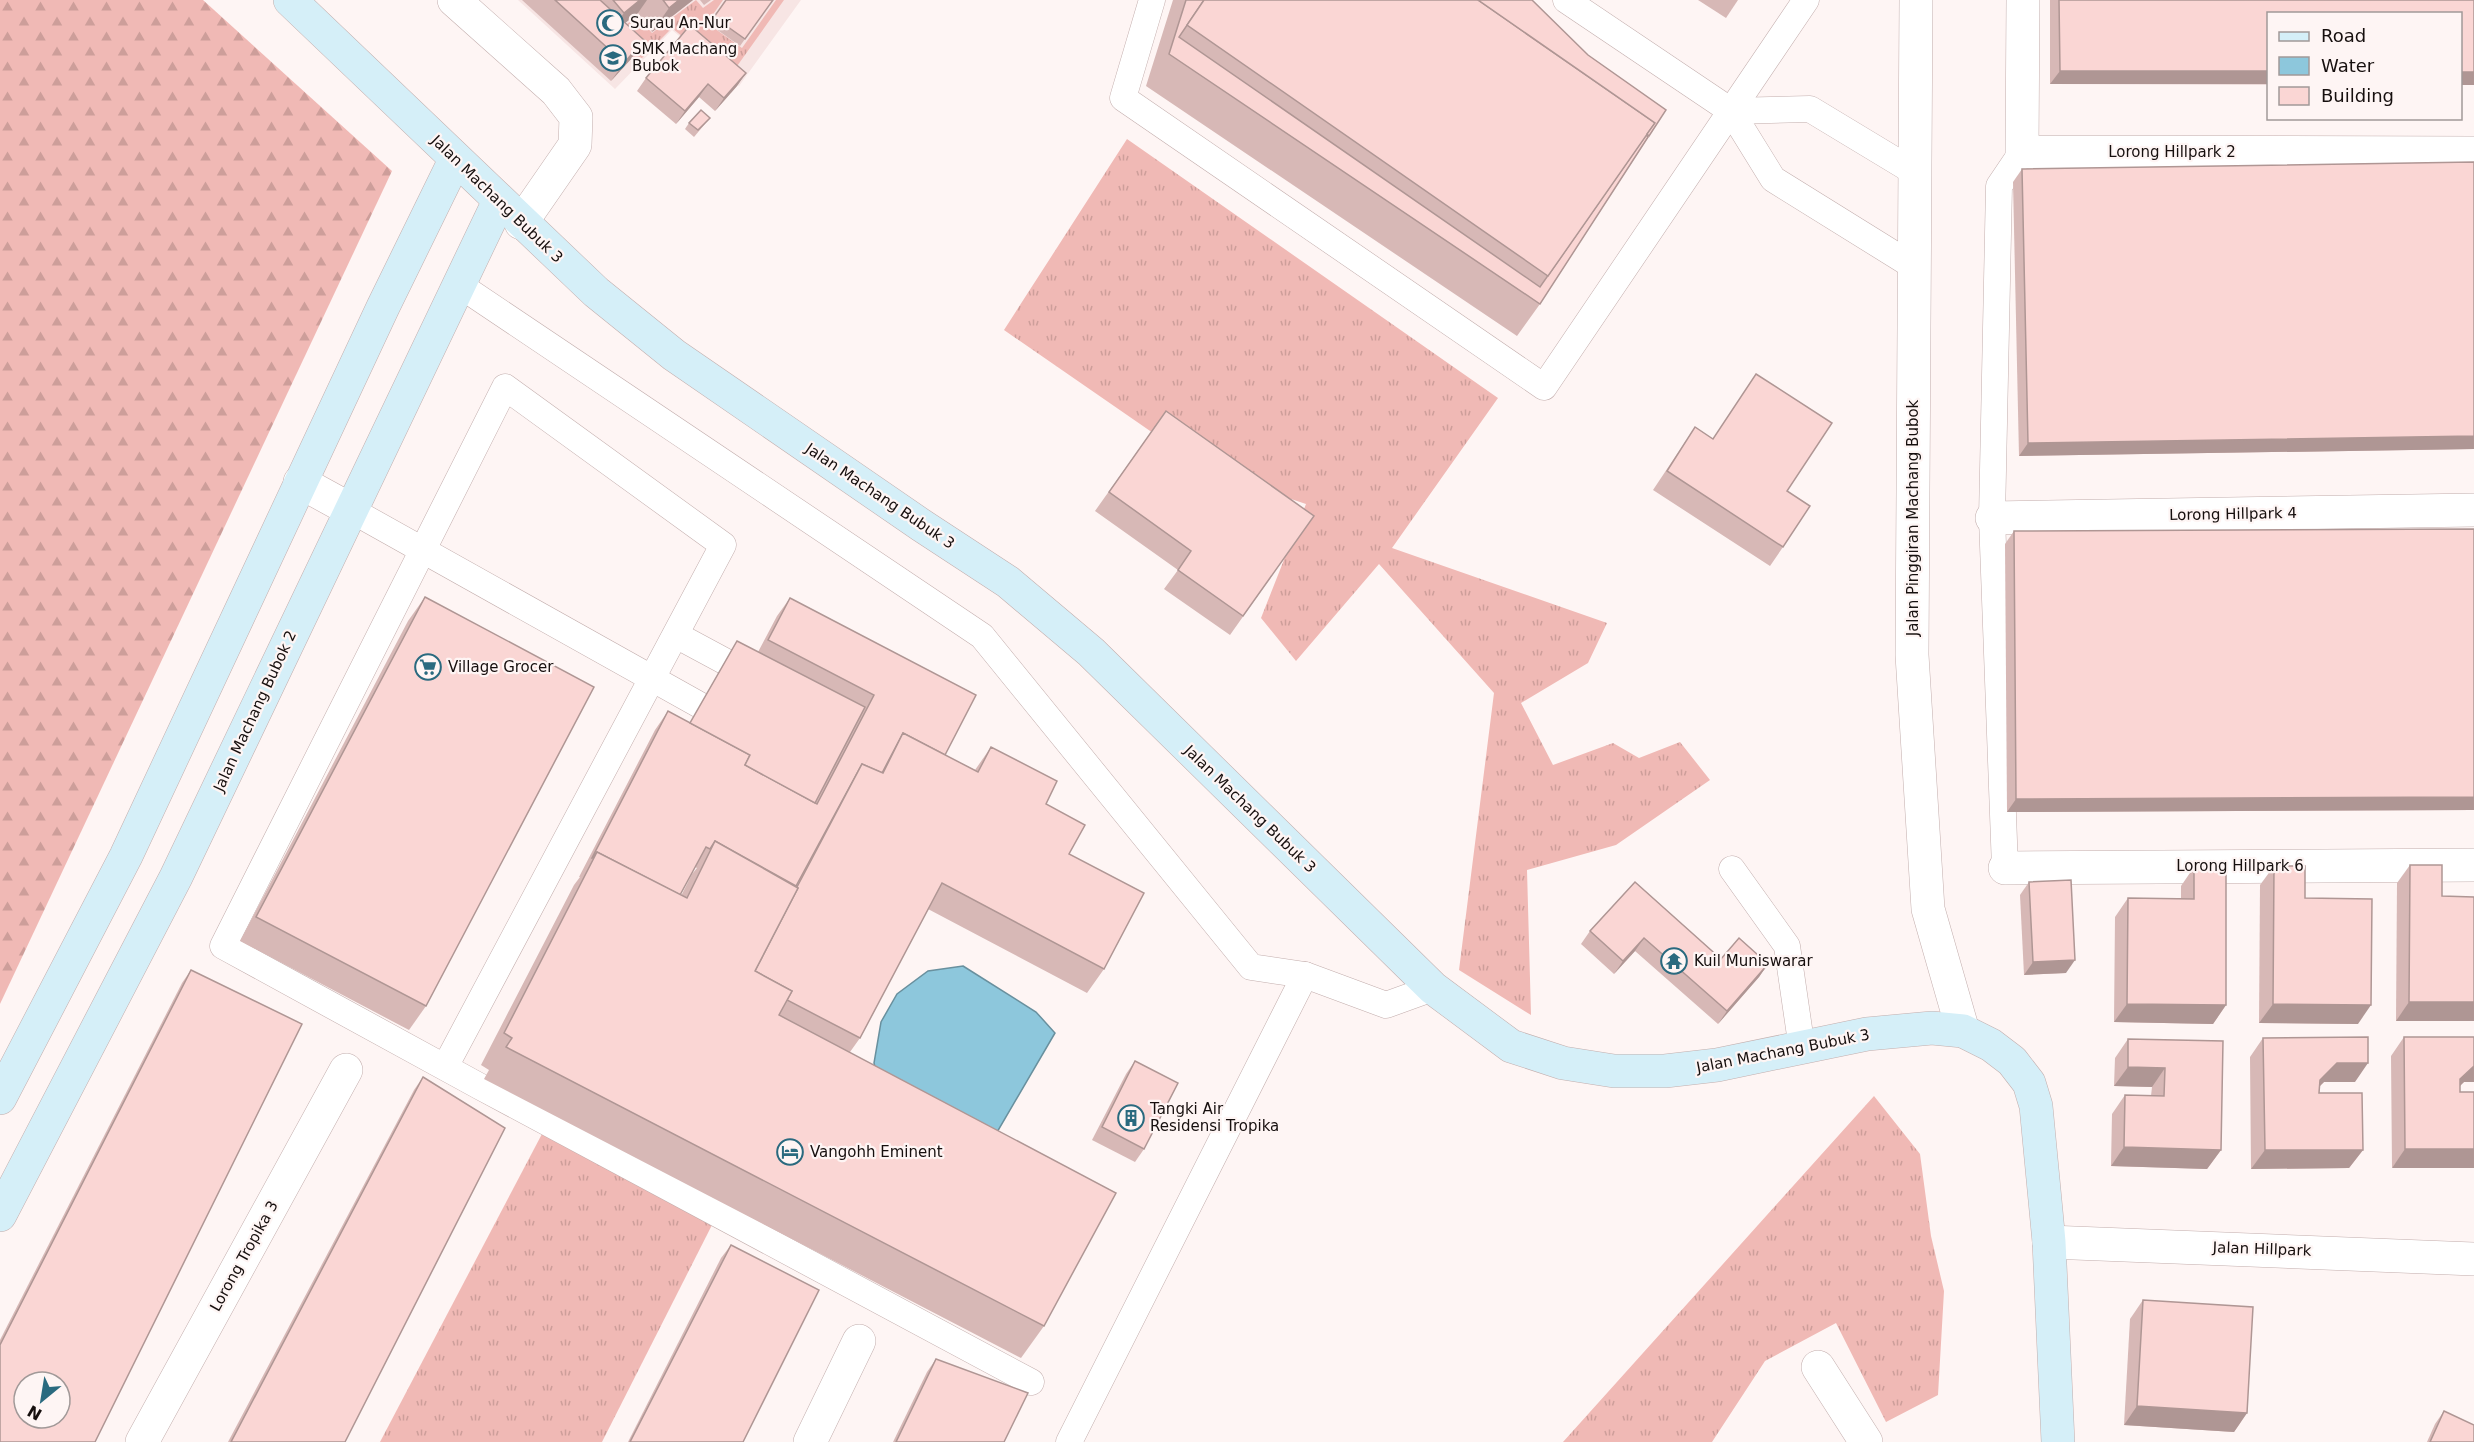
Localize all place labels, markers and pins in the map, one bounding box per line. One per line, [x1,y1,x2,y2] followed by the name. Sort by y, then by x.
[595,8,625,38] mosque icon: Surau An-Nur
[630,14,732,32] place label: Surau An-Nur
[632,40,737,75] place label: SMK Machang Bubok
[598,43,628,73] school or university icon: SMK Machang Bubok
[413,652,443,682] supermarket icon: Village Grocer
[448,658,554,676] place label: Village Grocer
[1659,946,1689,976] temple icon: Kuil Muniswarar
[1694,952,1813,970] place label: Kuil Muniswarar
[1149,1100,1279,1135] place label: Tangki Air Residensi Tropika
[1116,1103,1146,1133] building icon: Tangki Air Residensi Tropika
[775,1137,805,1167] hotel icon: Vangohh Eminent
[810,1143,943,1161] place label: Vangohh Eminent

